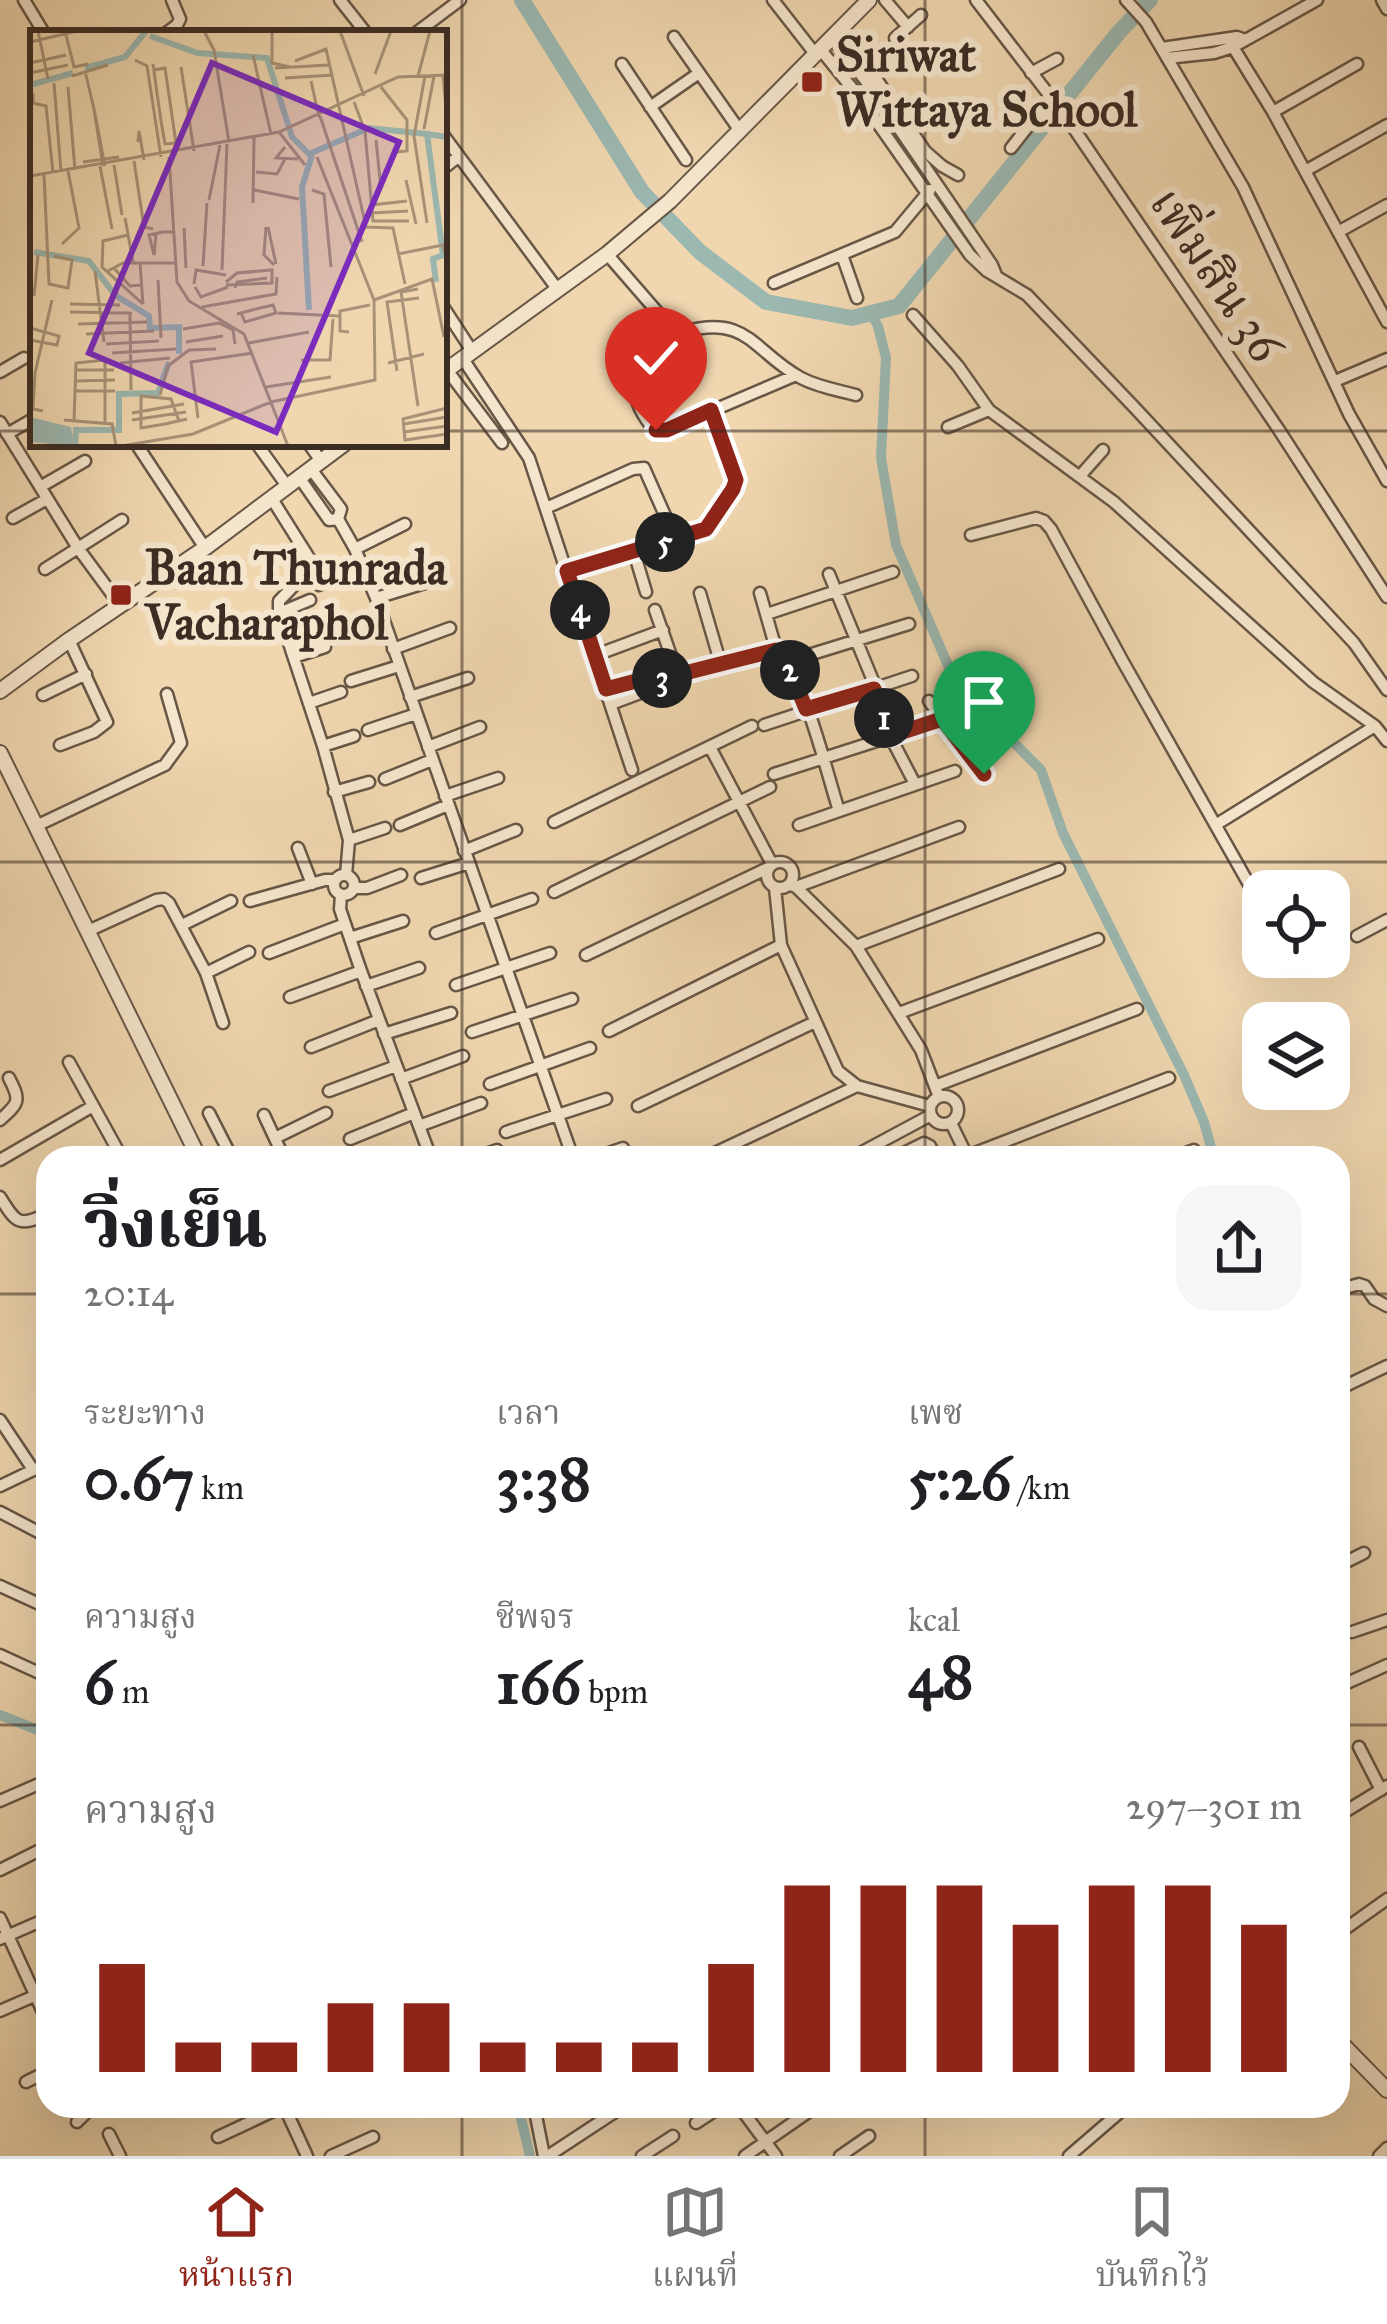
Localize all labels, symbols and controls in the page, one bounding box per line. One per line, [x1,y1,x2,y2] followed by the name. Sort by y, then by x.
[836,25,1138,139] place label: Siriwat Wittaya School
[30,30,447,447] inset map
[799,69,825,95] marker: Siriwat Wittaya School
[1137,174,1300,374] street label: เพิ่มสิน 36
[605,307,707,430] pin
[623,325,689,391] icon: check
[635,512,695,572] pin: 5
[657,522,673,562] text: 5
[143,538,448,652] place label: Baan Thunrada Vacharaphol
[550,580,610,640] pin: 4
[108,582,134,608] marker: Baan Thunrada Vacharaphol
[571,590,589,630] text: 4
[760,640,820,700] pin: 2
[632,648,692,708] pin: 3
[782,650,798,690] text: 2
[933,651,1035,774] pin
[655,658,669,698] text: 3
[951,669,1017,735] icon: arrive
[854,688,914,748] pin: 1
[877,698,891,738] text: 1
[1242,870,1350,1110] map controls
[1242,870,1350,978] button: locate
[1242,1002,1350,1110] button: layers
[84,1183,267,1264] text: วิ่งเย็น
[1176,1185,1302,1311] button: share
[84,1269,173,1317] text: 20:14
[84,1393,206,1433] text: ระยะทาง
[496,1393,560,1433] text: เวลา
[908,1393,963,1433] text: เพซ
[84,1442,194,1515] text: 0.67
[496,1442,591,1515] text: 3:38
[908,1442,1011,1515] text: 5:26
[194,1468,244,1508] text: km
[1011,1468,1070,1508] text: /km
[84,1597,197,1637] text: ความสูง
[496,1597,574,1637] text: ชีพจร
[908,1600,960,1640] text: kcal
[908,1640,973,1713] text: 48
[84,1646,115,1719] text: 6
[496,1646,581,1719] text: 166
[115,1672,150,1712] text: m
[581,1672,648,1712] text: bpm
[1126,1782,1302,1830] text: 297–301 m
[84,1786,217,1834] text: ความสูง
[179,2179,294,2304] tab: หน้าแรก
[652,2179,738,2304] tab: แผนที่
[1096,2179,1208,2304] tab: บันทึกไว้

